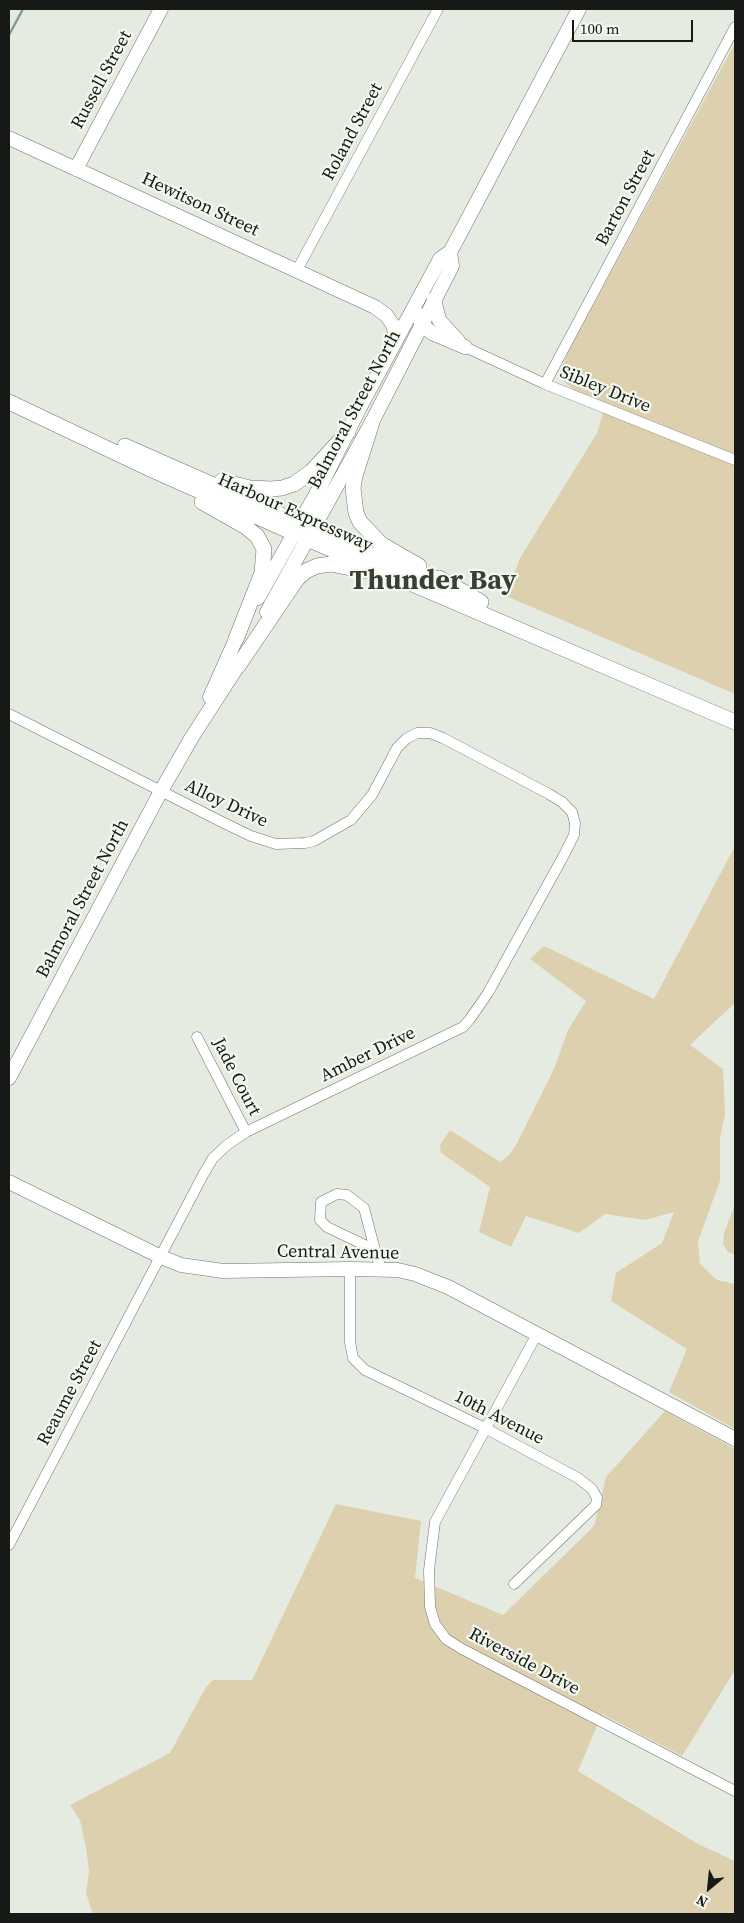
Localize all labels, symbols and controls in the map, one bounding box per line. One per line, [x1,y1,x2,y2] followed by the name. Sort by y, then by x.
[574,10,695,42] scale bar
[580,18,620,39] text: 100 m
[67,27,137,133] street label: Russell Street
[318,80,388,184] street label: Roland Street
[592,146,660,250] street label: Barton Street
[138,168,262,242] street label: Hewitson Street
[304,327,406,493] street label: Balmoral Street North
[556,362,654,418] street label: Sibley Drive
[214,469,376,557] street label: Harbour Expressway
[350,565,516,599] district label: Thunder Bay
[181,775,271,833] street label: Alloy Drive
[32,816,134,982] street label: Balmoral Street North
[317,1023,419,1087] street label: Amber Drive
[207,1035,265,1119] street label: Jade Court
[277,1241,399,1265] street label: Central Avenue
[33,1337,107,1449] street label: Reaume Street
[450,1386,548,1450] street label: 10th Avenue
[465,1624,583,1700] street label: Riverside Drive
[684,1863,734,1913] north arrow
[693,1890,711,1912] text: N

